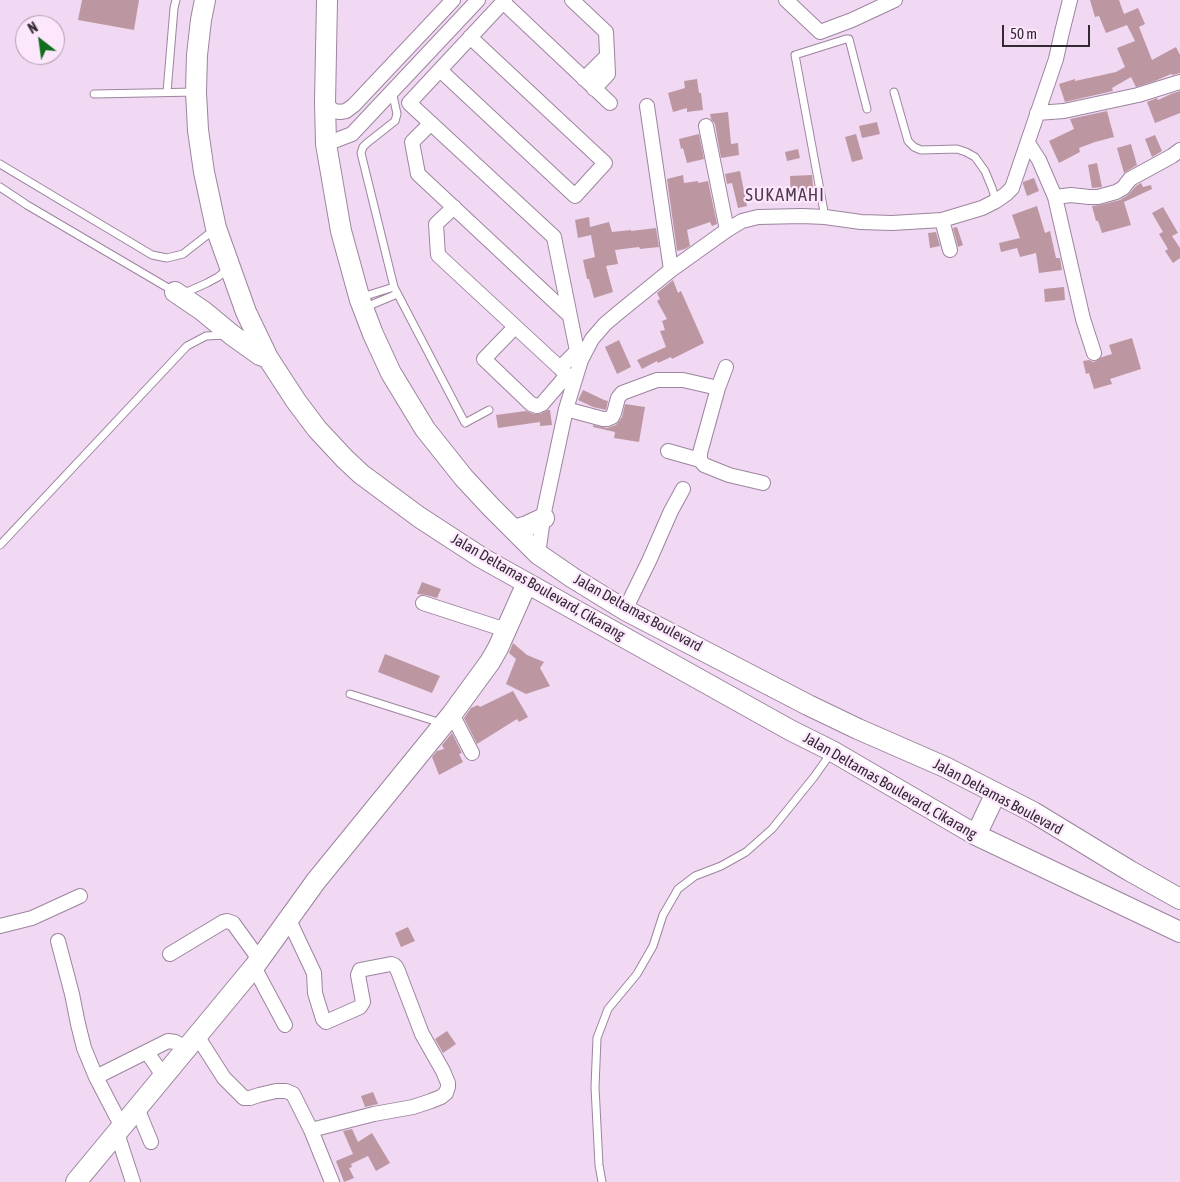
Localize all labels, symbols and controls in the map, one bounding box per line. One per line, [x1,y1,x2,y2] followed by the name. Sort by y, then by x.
[15,15,65,65] north arrow
[1005,15,1092,47] scale bar
[25,19,41,37] text: N
[1010,25,1037,42] text: 50 m
[744,184,826,206] district label: SUKAMAHI
[448,530,628,644] street label: Jalan Deltamas Boulevard, Cikarang
[571,570,705,656] street label: Jalan Deltamas Boulevard
[800,729,980,843] street label: Jalan Deltamas Boulevard, Cikarang
[930,755,1066,839] street label: Jalan Deltamas Boulevard

